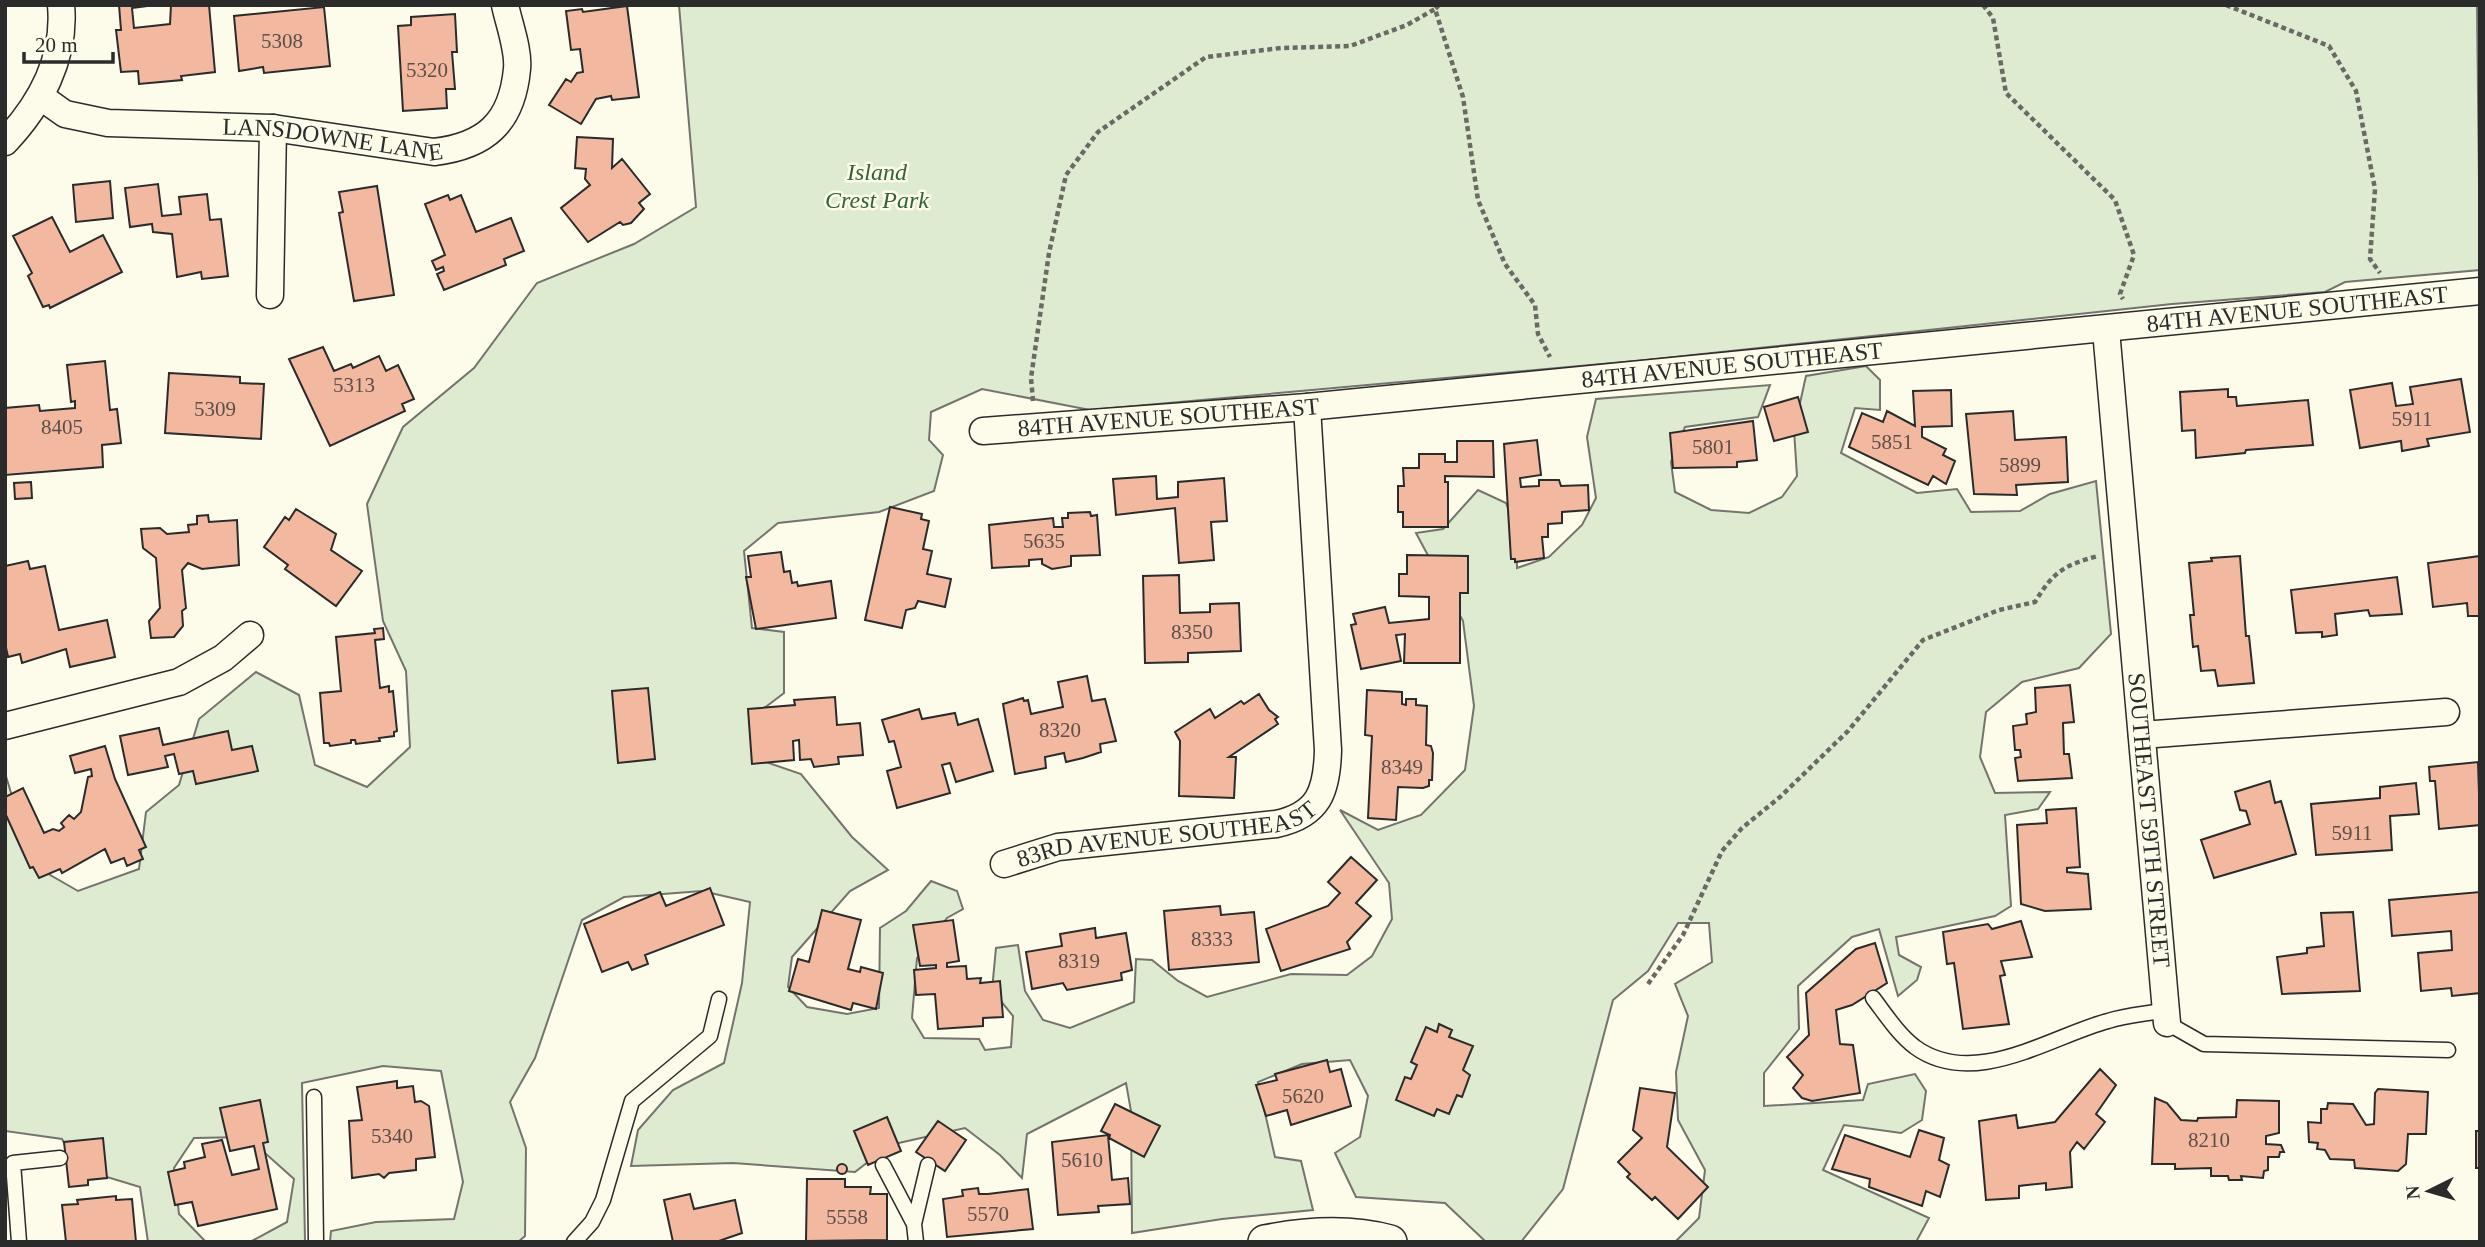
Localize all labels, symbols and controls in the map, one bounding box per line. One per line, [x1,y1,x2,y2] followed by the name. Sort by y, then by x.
[24,21,114,65] scale bar
[261,29,303,53] house number: 5308
[35,33,78,57] text: 20 m
[406,58,448,82] house number: 5320
[222,113,444,166] street label: LANSDOWNE LANE
[825,159,929,213] park label: Island Crest Park
[2146,281,2449,337] street label: 84TH AVENUE SOUTHEAST
[1580,337,1884,393] street label: 84TH AVENUE SOUTHEAST
[333,373,375,397] house number: 5313
[1017,393,1321,441] street label: 84TH AVENUE SOUTHEAST
[194,397,236,421] house number: 5309
[2391,407,2433,431] house number: 5911
[41,415,83,439] house number: 8405
[1871,430,1913,454] house number: 5851
[1692,435,1734,459] house number: 5801
[1999,453,2041,477] house number: 5899
[1023,529,1065,553] house number: 5635
[1171,620,1213,644] house number: 8350
[2123,672,2175,969] street label: SOUTHEAST 59TH STREET
[1039,718,1081,742] house number: 8320
[1381,755,1423,779] house number: 8349
[1014,795,1322,872] street label: 83RD AVENUE SOUTHEAST
[2331,821,2373,845] house number: 5911
[1191,927,1233,951] house number: 8333
[1058,949,1100,973] house number: 8319
[1282,1084,1324,1108] house number: 5620
[371,1124,413,1148] house number: 5340
[2188,1128,2230,1152] house number: 8210
[1061,1148,1103,1172] house number: 5610
[2394,1156,2464,1226] north arrow
[2401,1184,2424,1200] text: N
[967,1202,1009,1226] house number: 5570
[826,1205,868,1229] house number: 5558

